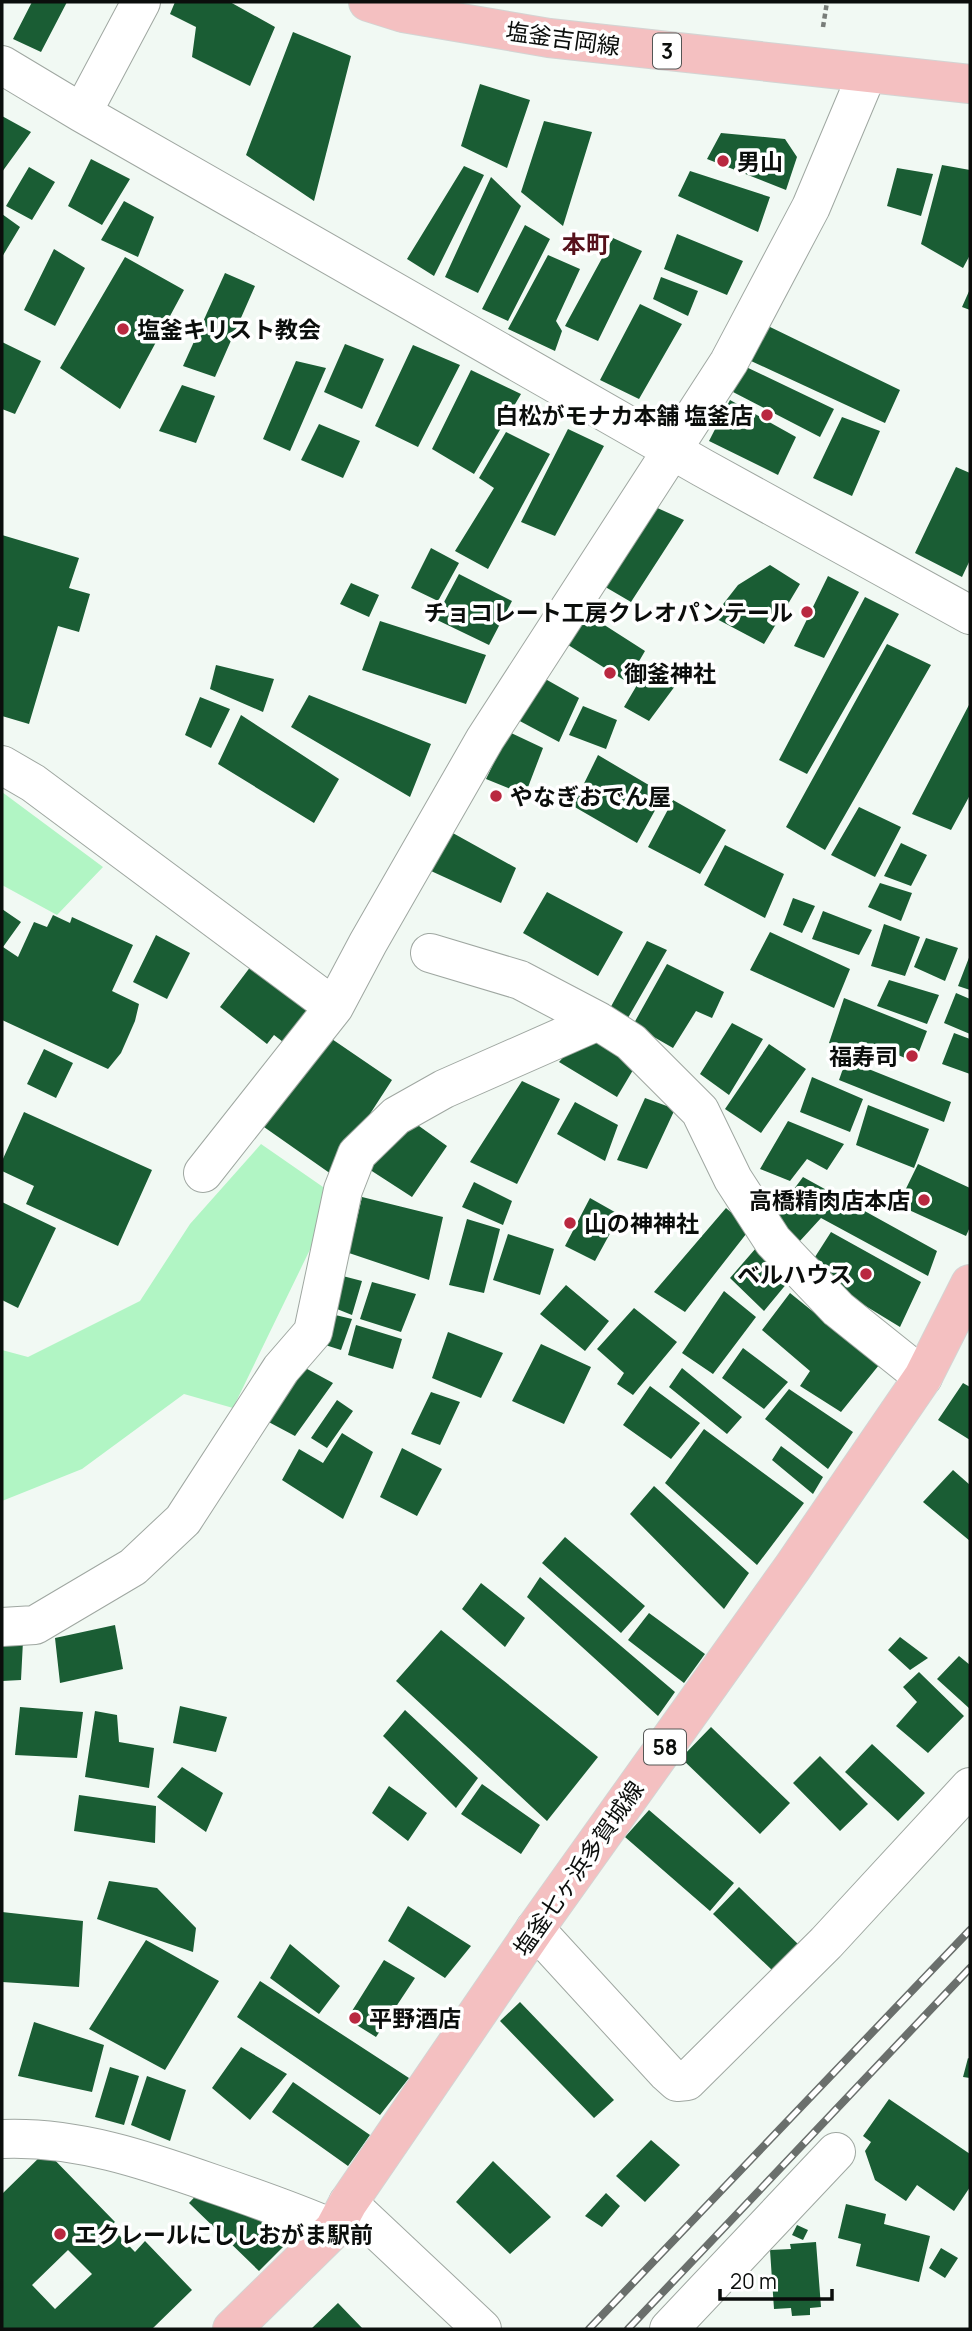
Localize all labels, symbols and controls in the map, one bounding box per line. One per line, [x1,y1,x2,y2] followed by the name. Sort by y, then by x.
[504,14,622,62] street label: 塩釜吉岡線
[653,34,681,68] road number: 3
[737,145,783,177] place label: 男山
[715,153,731,169] marker: 男山
[562,227,610,260] district label: 本町
[137,313,321,345] place label: 塩釜キリスト教会
[115,321,131,337] marker: 塩釜キリスト教会
[495,399,753,431] place label: 白松がモナカ本舗 塩釜店
[759,407,775,423] marker: 白松がモナカ本舗 塩釜店
[424,596,793,628] place label: チョコレート工房クレオパンテール
[799,604,815,620] marker: チョコレート工房クレオパンテール
[624,657,716,689] place label: 御釜神社
[602,665,618,681] marker: 御釜神社
[510,780,671,812] place label: やなぎおでん屋
[488,788,504,804] marker: やなぎおでん屋
[829,1040,898,1072] place label: 福寿司
[904,1048,920,1064] marker: 福寿司
[749,1184,910,1216] place label: 高橋精肉店本店
[916,1192,932,1208] marker: 高橋精肉店本店
[584,1207,699,1239] place label: 山の神神社
[562,1215,578,1231] marker: 山の神神社
[737,1258,852,1290] place label: ベルハウス
[858,1266,874,1282] marker: ベルハウス
[644,1730,686,1764] road number: 58
[506,1774,650,1962] street label: 塩釜七ヶ浜多賀城線
[369,2002,461,2034] place label: 平野酒店
[347,2010,363,2026] marker: 平野酒店
[74,2218,373,2250] place label: エクレールにししおがま駅前
[52,2226,68,2242] marker: エクレールにししおがま駅前
[720,2258,832,2302] scale bar
[730,2267,777,2295] text: 20 m

